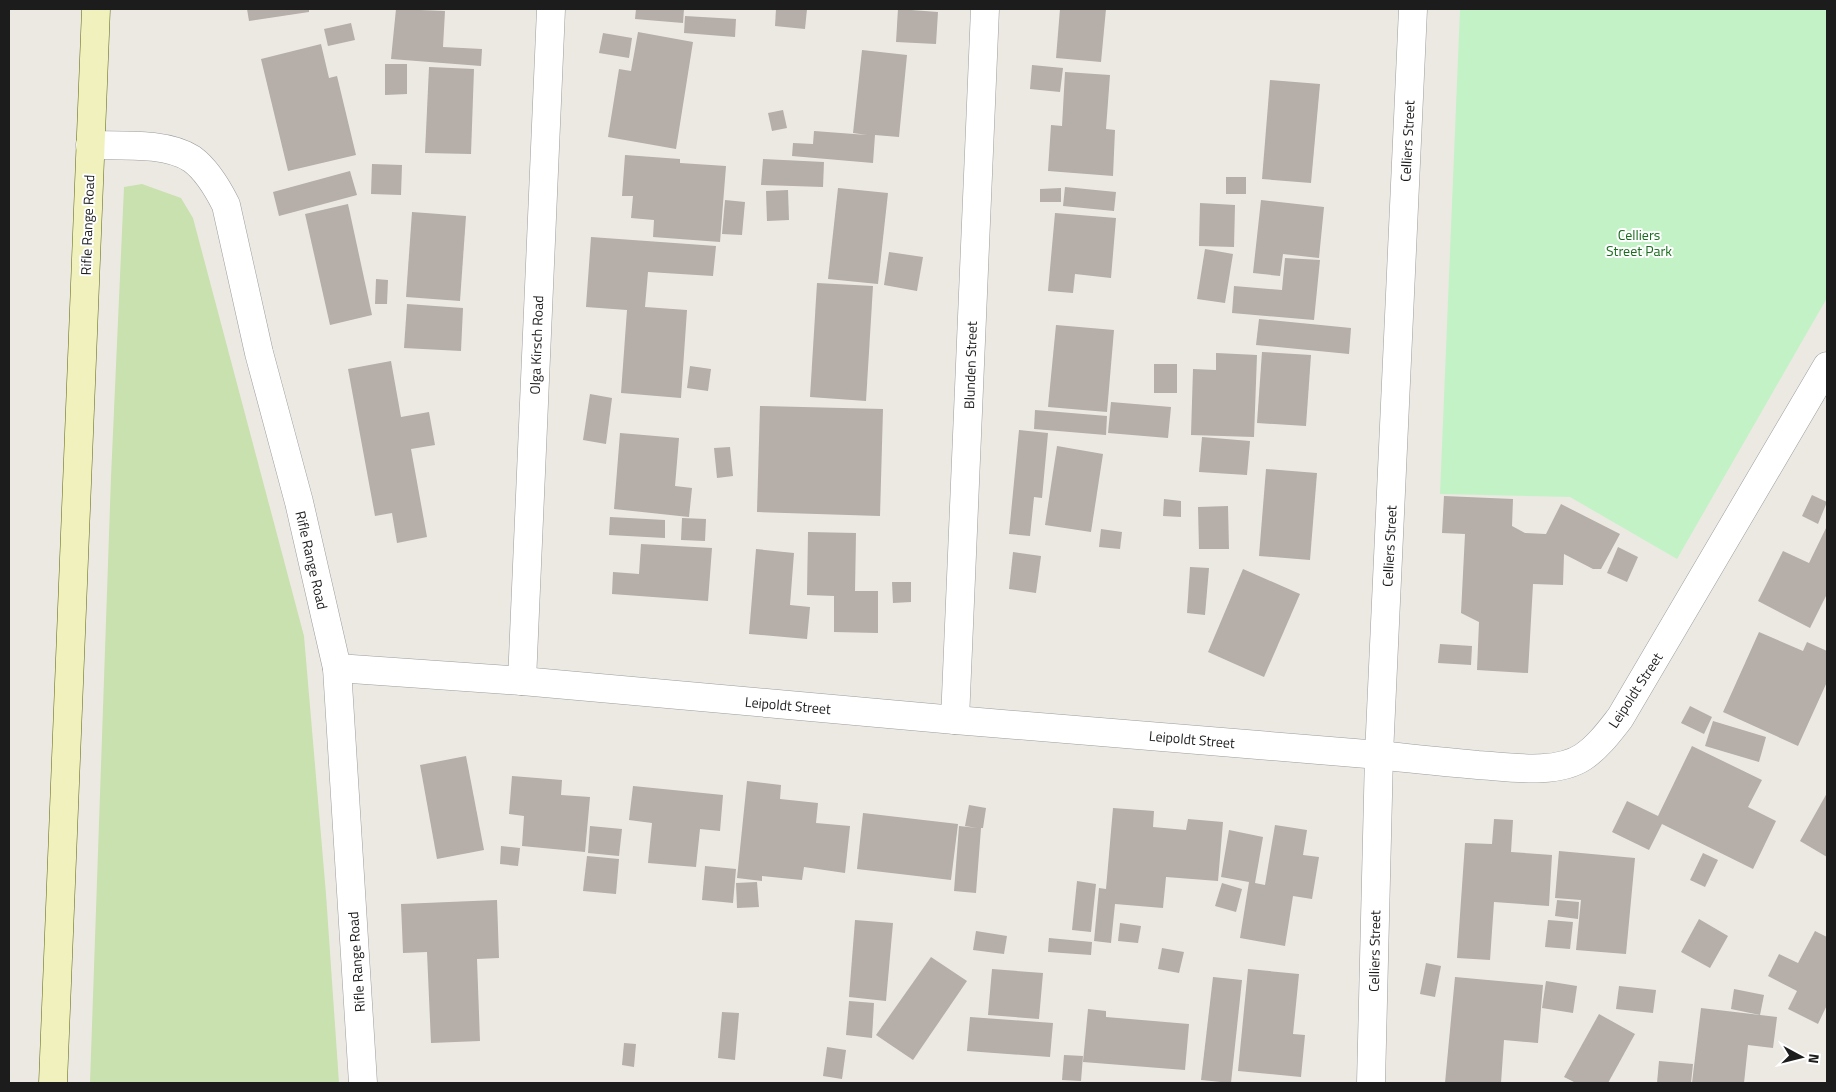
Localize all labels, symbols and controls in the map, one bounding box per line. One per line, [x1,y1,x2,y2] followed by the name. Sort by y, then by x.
[1394,100,1420,182] street label: Celliers Street
[75,174,99,276] street label: Rifle Range Road
[1606,224,1672,261] park label: Celliers Street Park
[524,295,548,395] street label: Olga Kirsch Road
[958,321,982,409] street label: Blunden Street
[1376,505,1402,587] street label: Celliers Street
[290,509,334,611] street label: Rifle Range Road
[1603,648,1667,732] street label: Leipoldt Street
[744,691,832,719] street label: Leipoldt Street
[1148,725,1236,753] street label: Leipoldt Street
[1363,910,1385,992] street label: Celliers Street
[342,911,370,1013] street label: Rifle Range Road
[1776,1032,1826,1082] north arrow
[1803,1053,1825,1065] text: N

